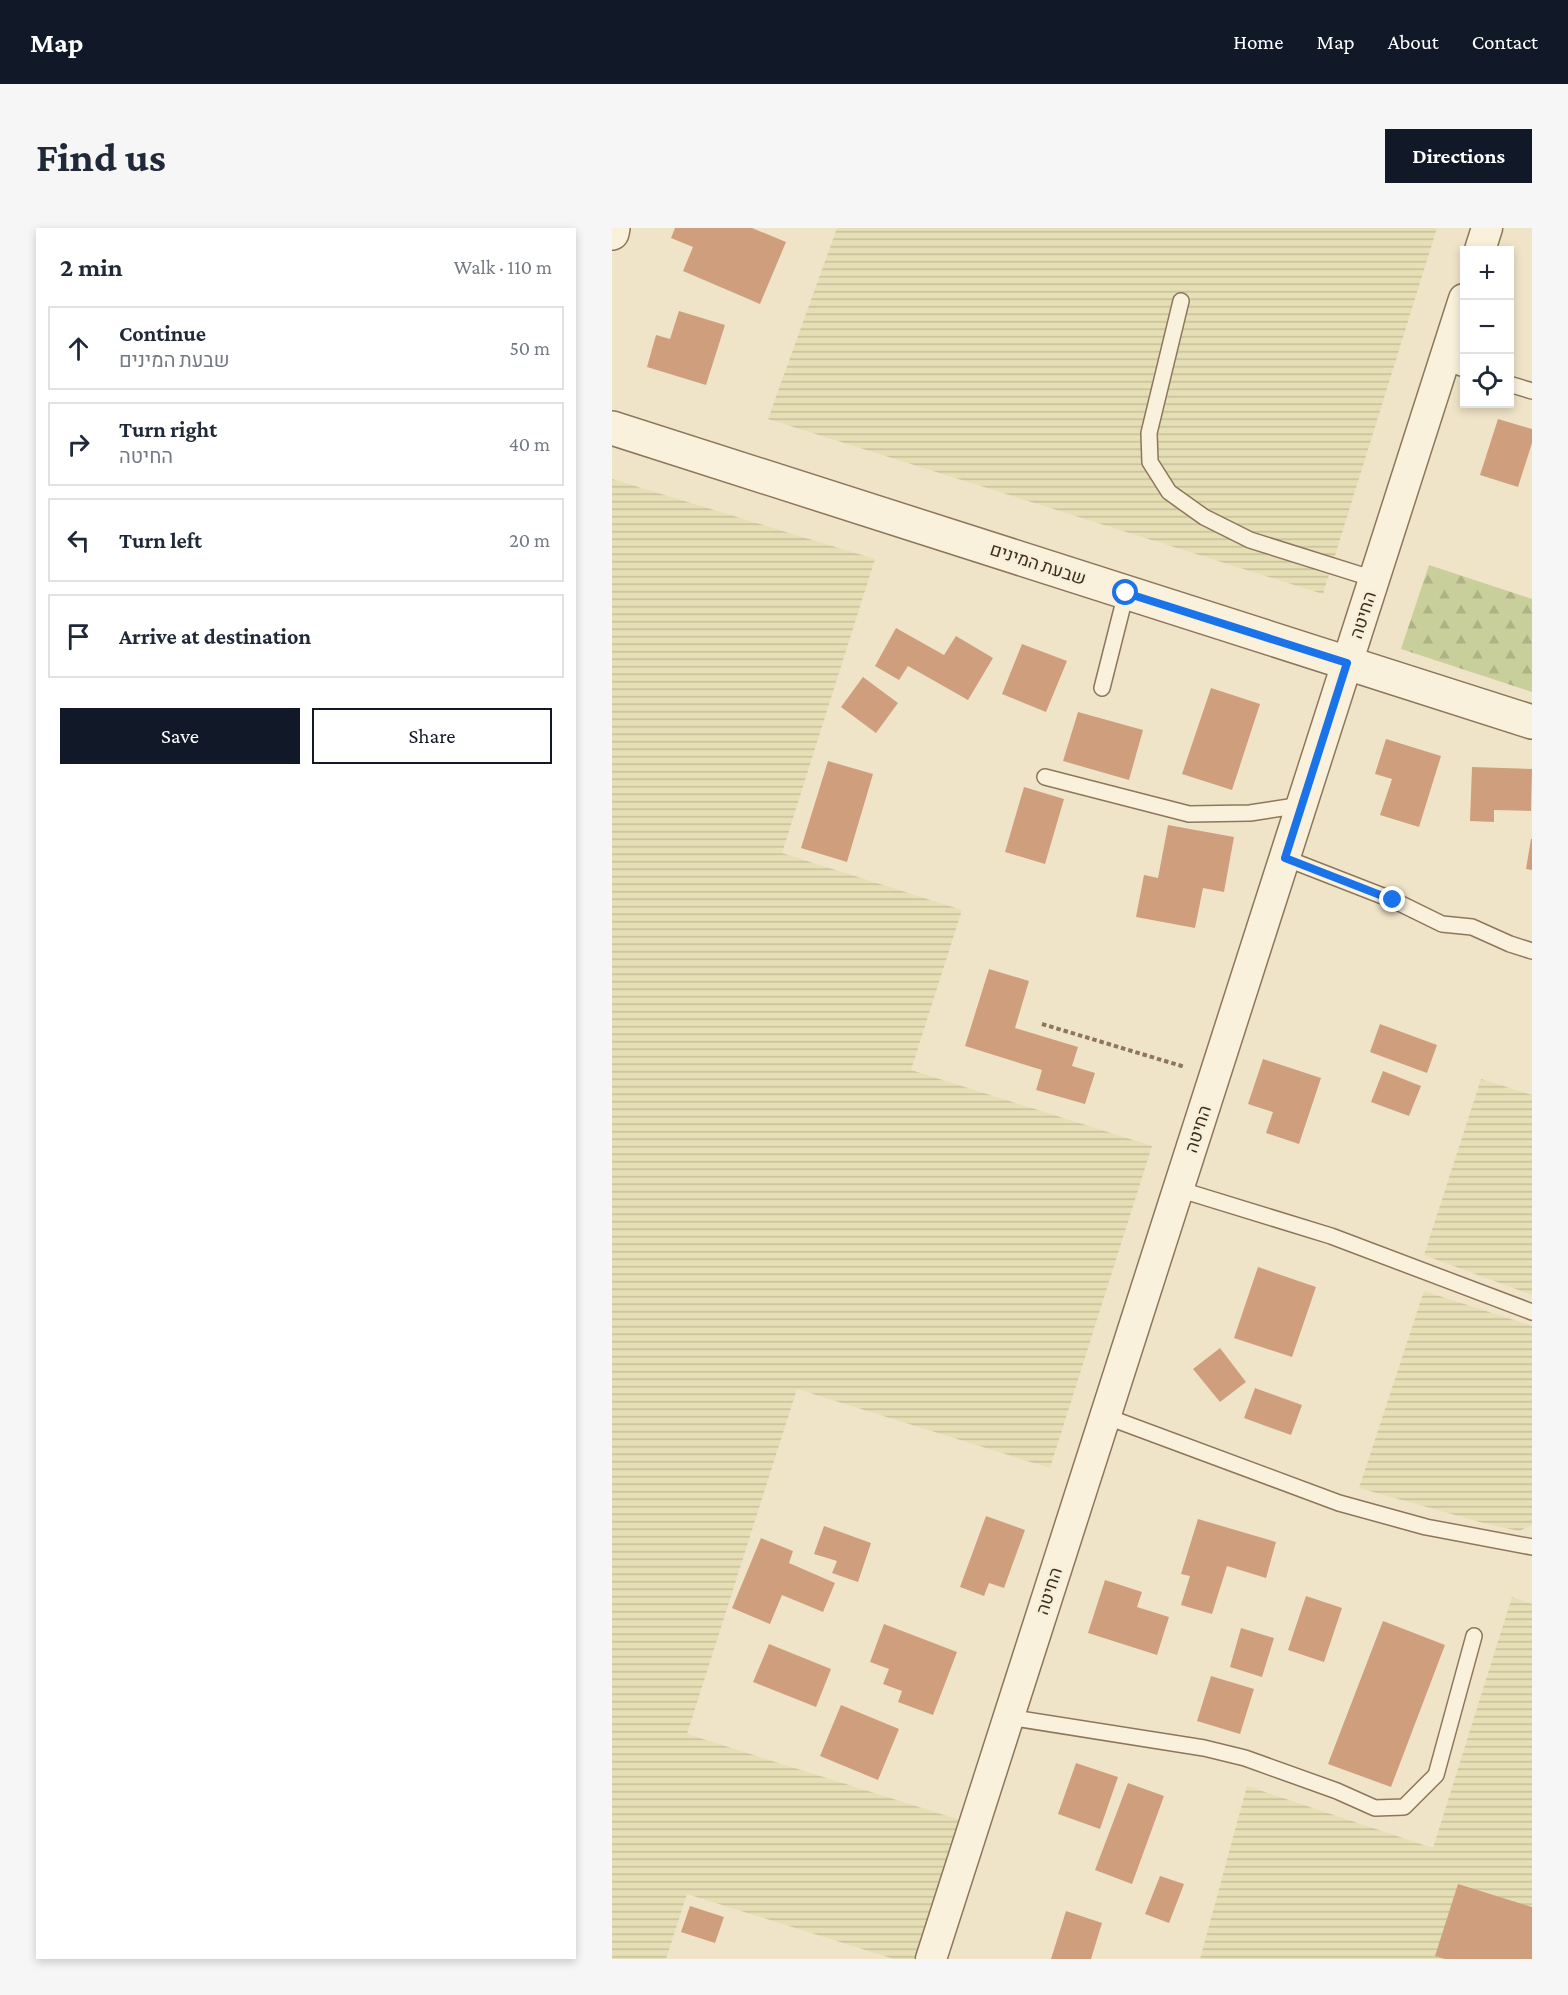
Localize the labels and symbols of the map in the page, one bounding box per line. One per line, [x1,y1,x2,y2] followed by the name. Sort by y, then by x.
[988,539,1088,589] street label: שבעת המינים
[1112,579,1138,605] route start
[1346,589,1380,641] street label: החיטה
[1379,886,1405,912] route end
[1181,1103,1215,1155] street label: החיטה
[1032,1565,1066,1617] street label: החיטה

